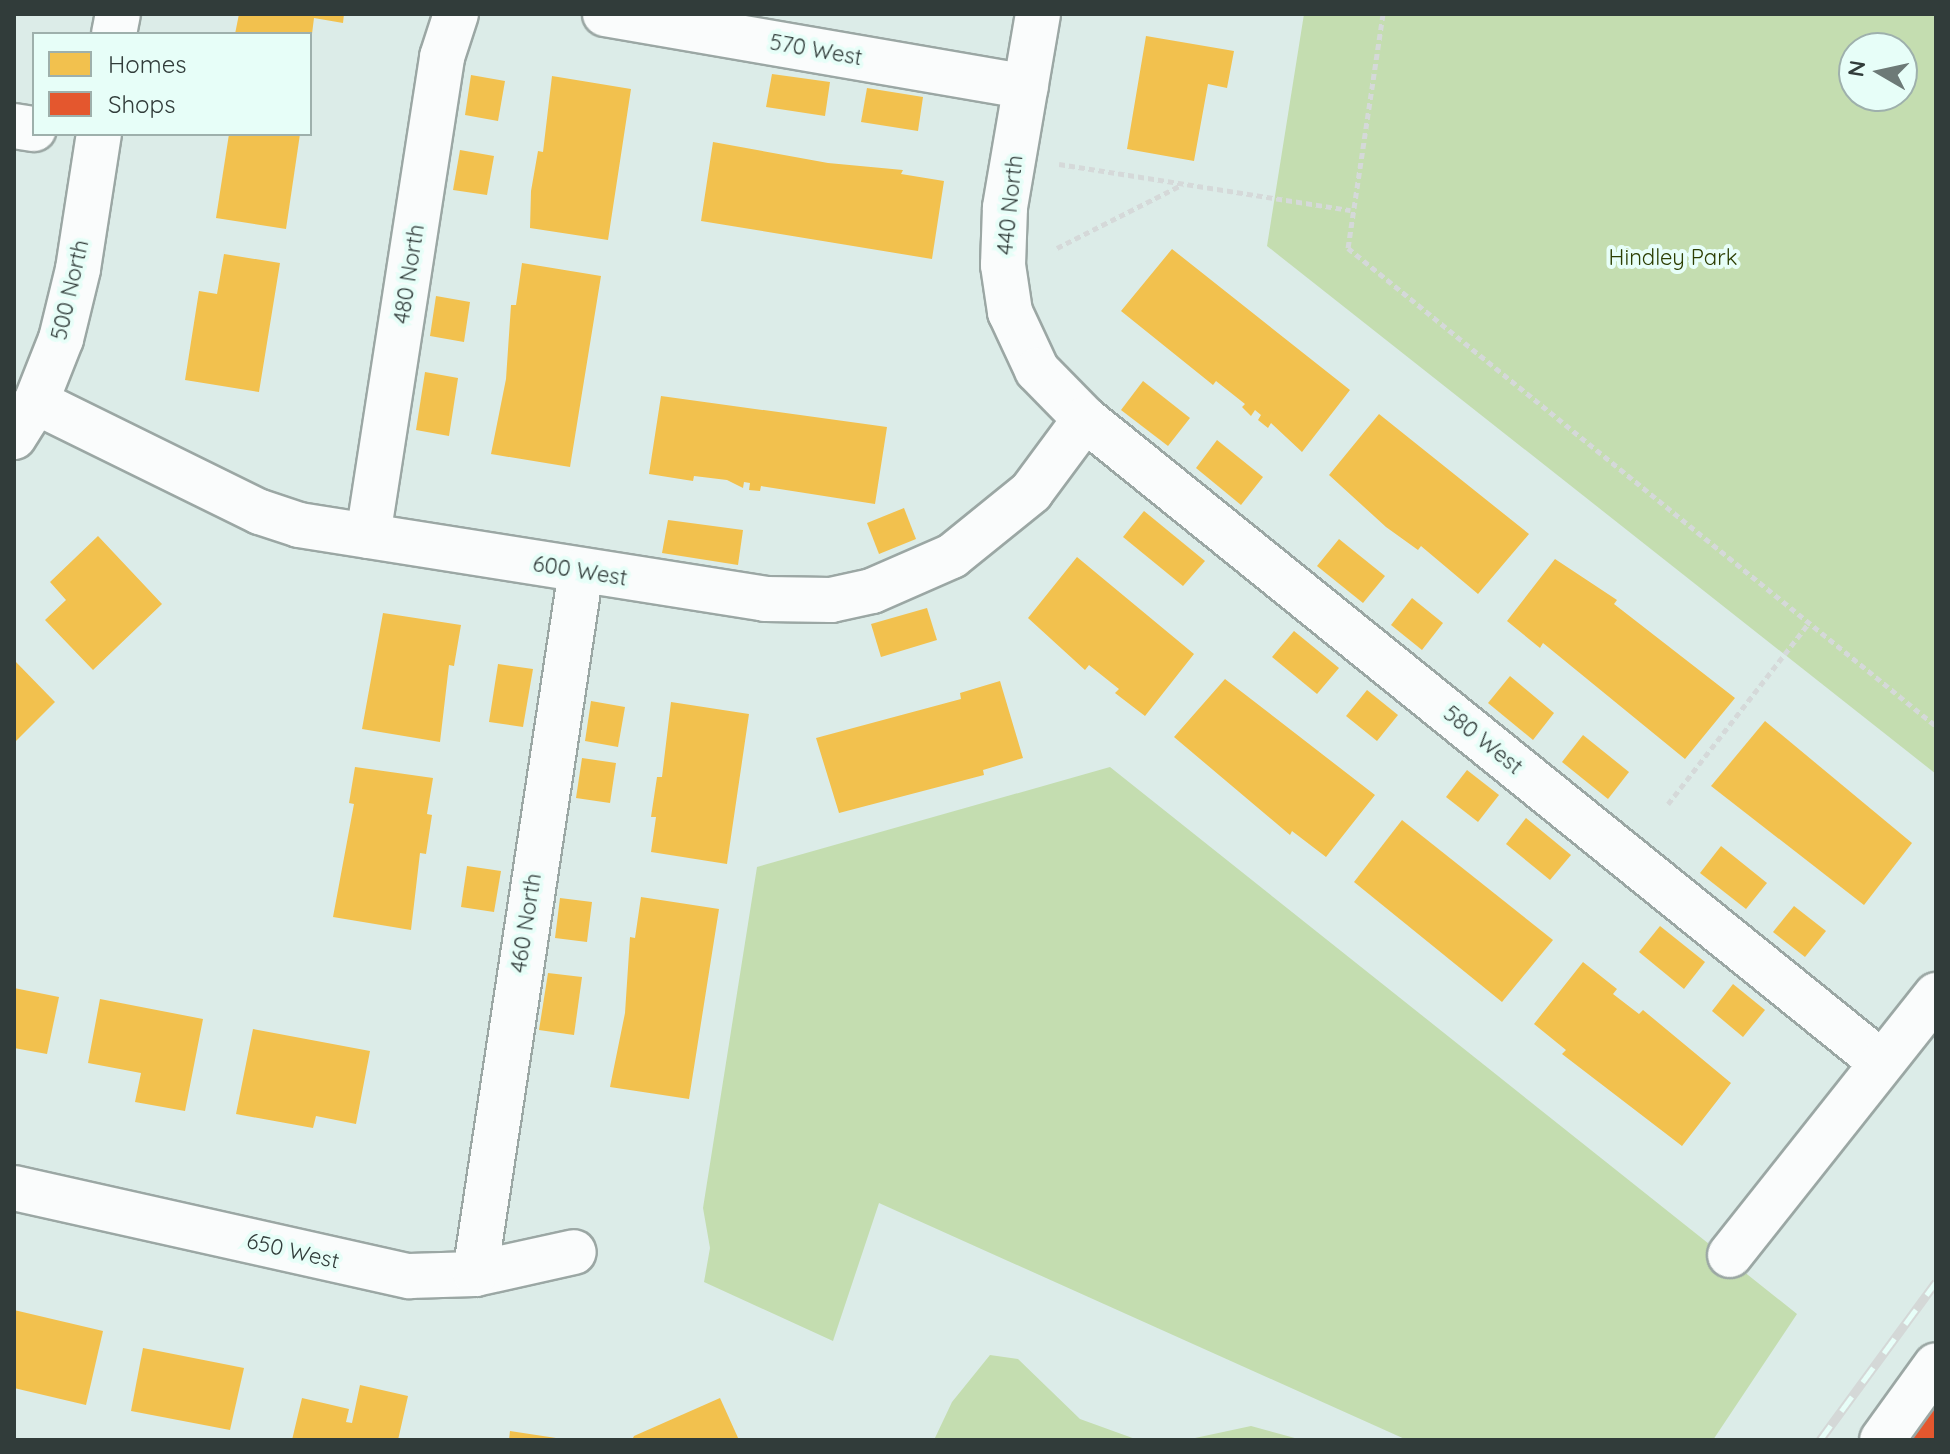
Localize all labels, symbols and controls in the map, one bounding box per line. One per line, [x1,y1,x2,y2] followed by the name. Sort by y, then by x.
[768,29,864,71] street label: 570 West
[32,32,312,136] legend
[1838,32,1918,112] north arrow
[108,49,186,79] text: Homes
[1841,58,1871,79] text: N
[108,89,175,119] text: Shops
[992,154,1028,256] street label: 440 North
[388,222,430,326] street label: 480 North
[46,237,94,343] street label: 500 North
[1609,245,1737,271] park label: Hindley Park
[531,551,629,591] street label: 600 West
[1438,700,1528,780] street label: 580 West
[505,871,547,975] street label: 460 North
[244,1228,342,1274] street label: 650 West

